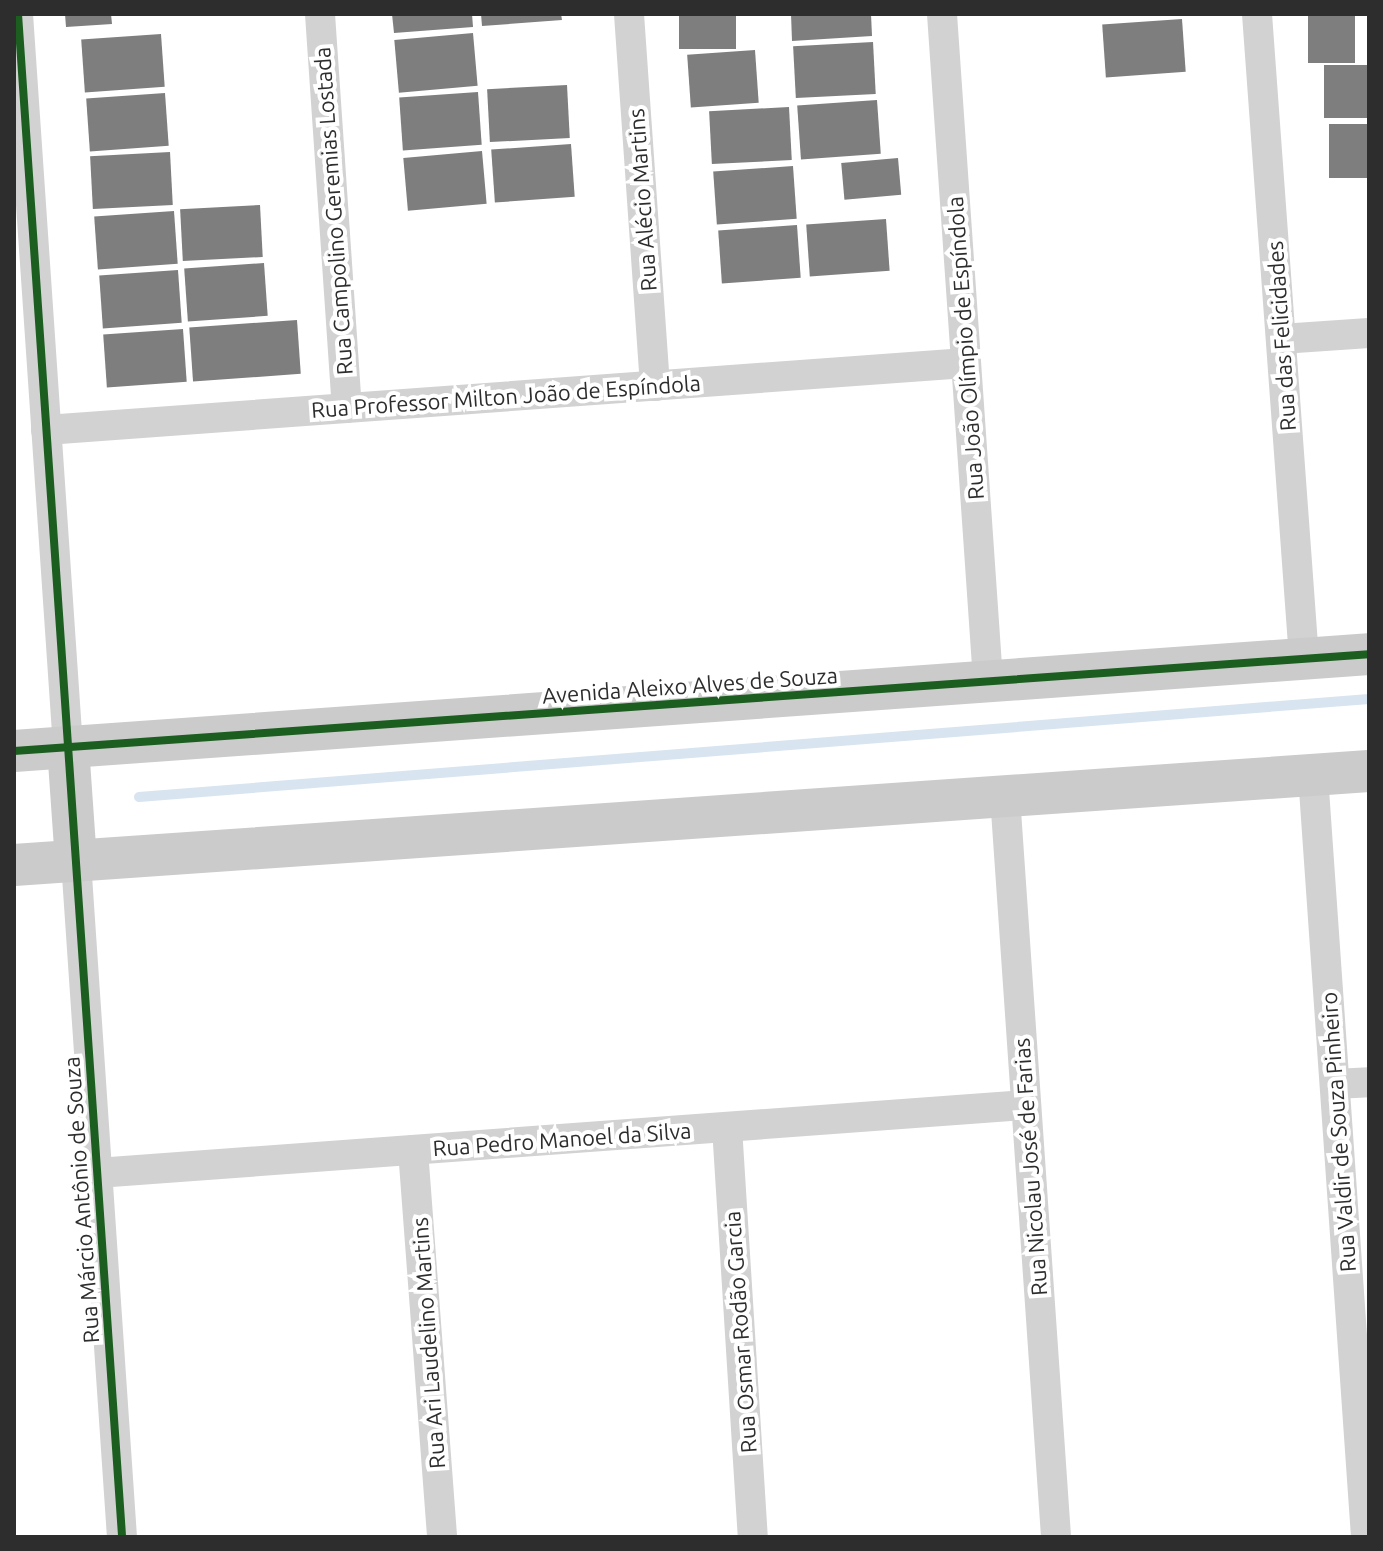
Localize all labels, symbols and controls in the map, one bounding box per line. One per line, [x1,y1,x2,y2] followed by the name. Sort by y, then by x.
[308,46,358,376] street label: Rua Campolino Geremias Lostada
[622,108,662,292] street label: Rua Alécio Martins
[941,195,989,501] street label: Rua João Olímpio de Espíndola
[1261,240,1301,432] street label: Rua das Felicidades
[310,369,702,423] street label: Rua Professor Milton João de Espíndola
[541,662,839,708] street label: Avenida Aleixo Alves de Souza
[1315,991,1361,1273] street label: Rua Valdir de Souza Pinheiro
[1008,1037,1052,1297] street label: Rua Nicolau José de Farias
[58,1056,104,1344] street label: Rua Márcio Antônio de Souza
[432,1117,692,1161] street label: Rua Pedro Manoel da Silva
[718,1210,762,1454] street label: Rua Osmar Rodão Garcia
[406,1216,450,1470] street label: Rua Ari Laudelino Martins

